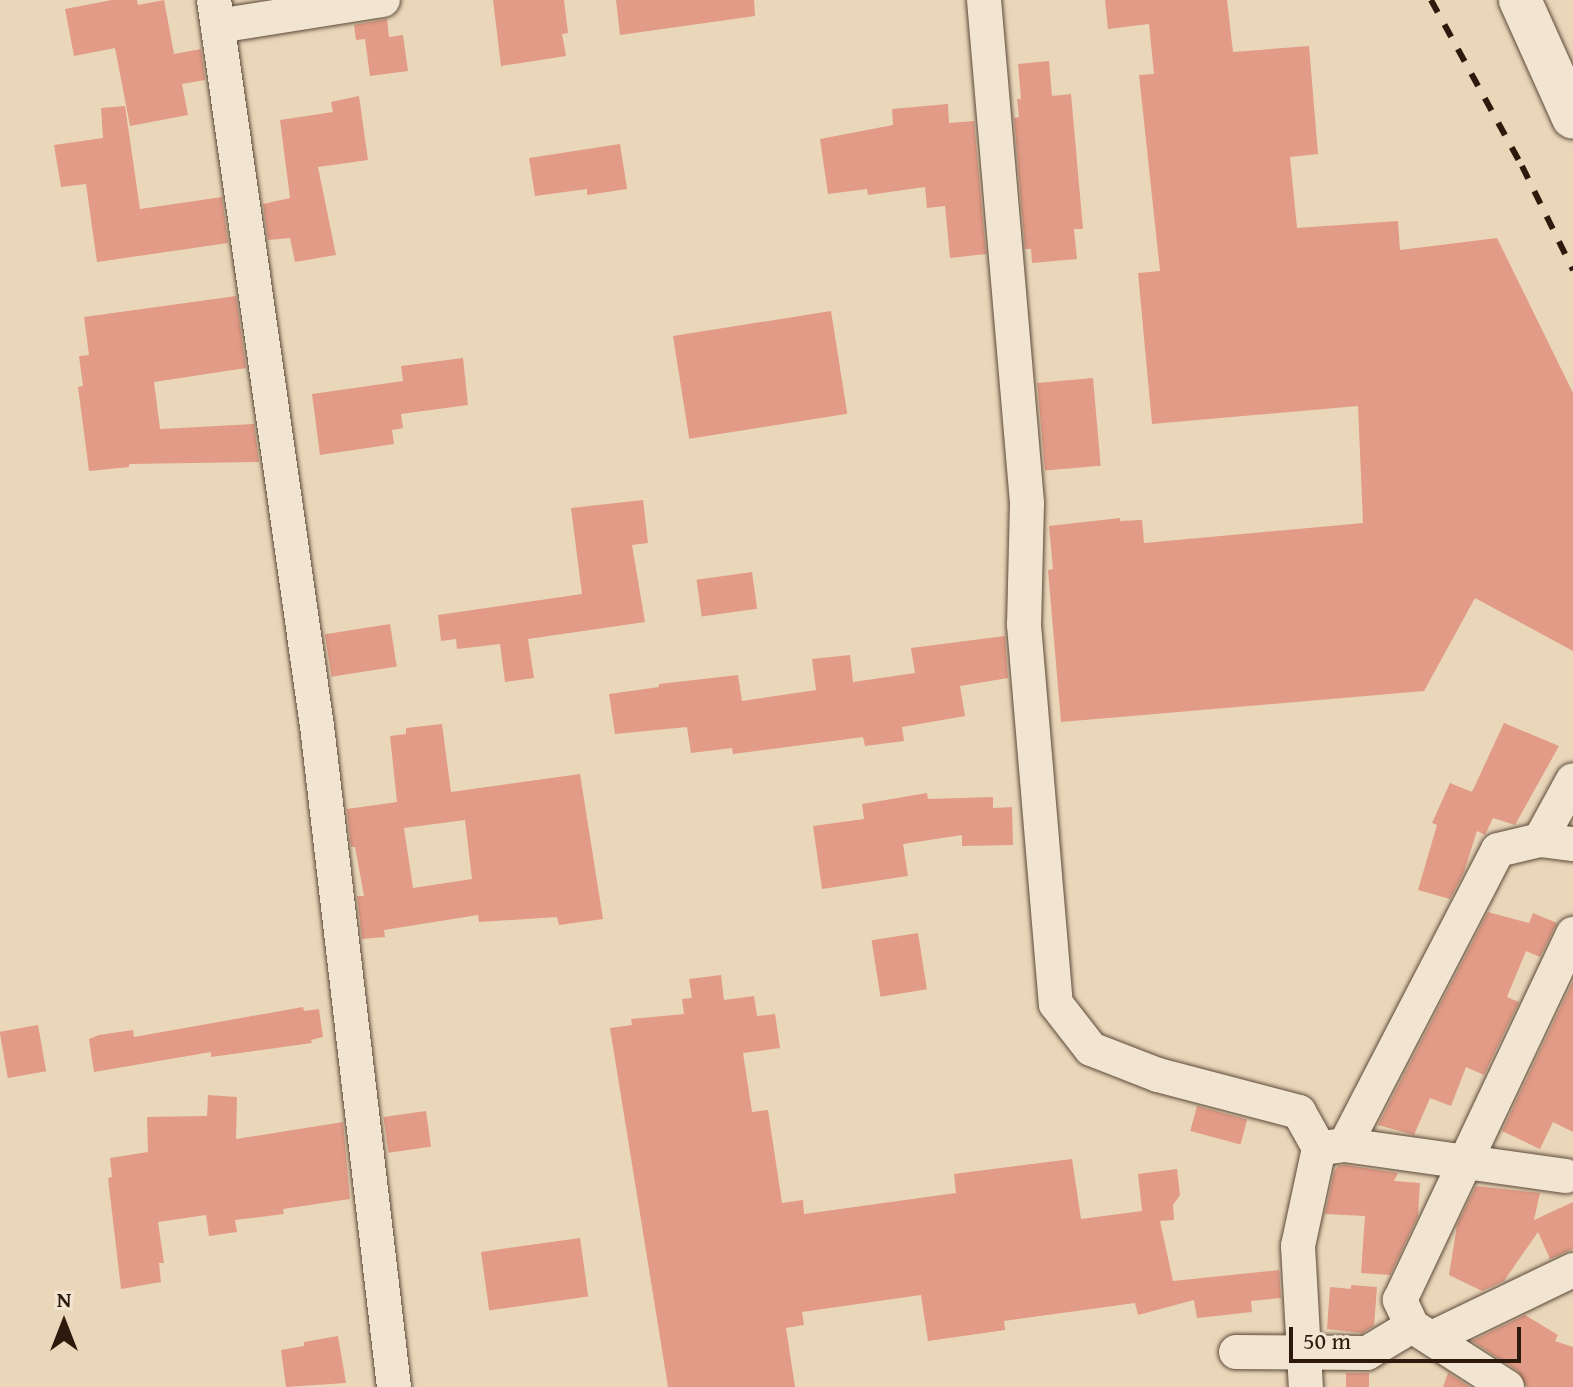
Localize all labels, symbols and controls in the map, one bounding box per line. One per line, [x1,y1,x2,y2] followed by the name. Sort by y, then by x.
[24,1283,104,1363] north arrow
[57,1283,71,1315] text: N
[1293,1311,1525,1361] scale bar
[1303,1323,1351,1358] text: 50 m

